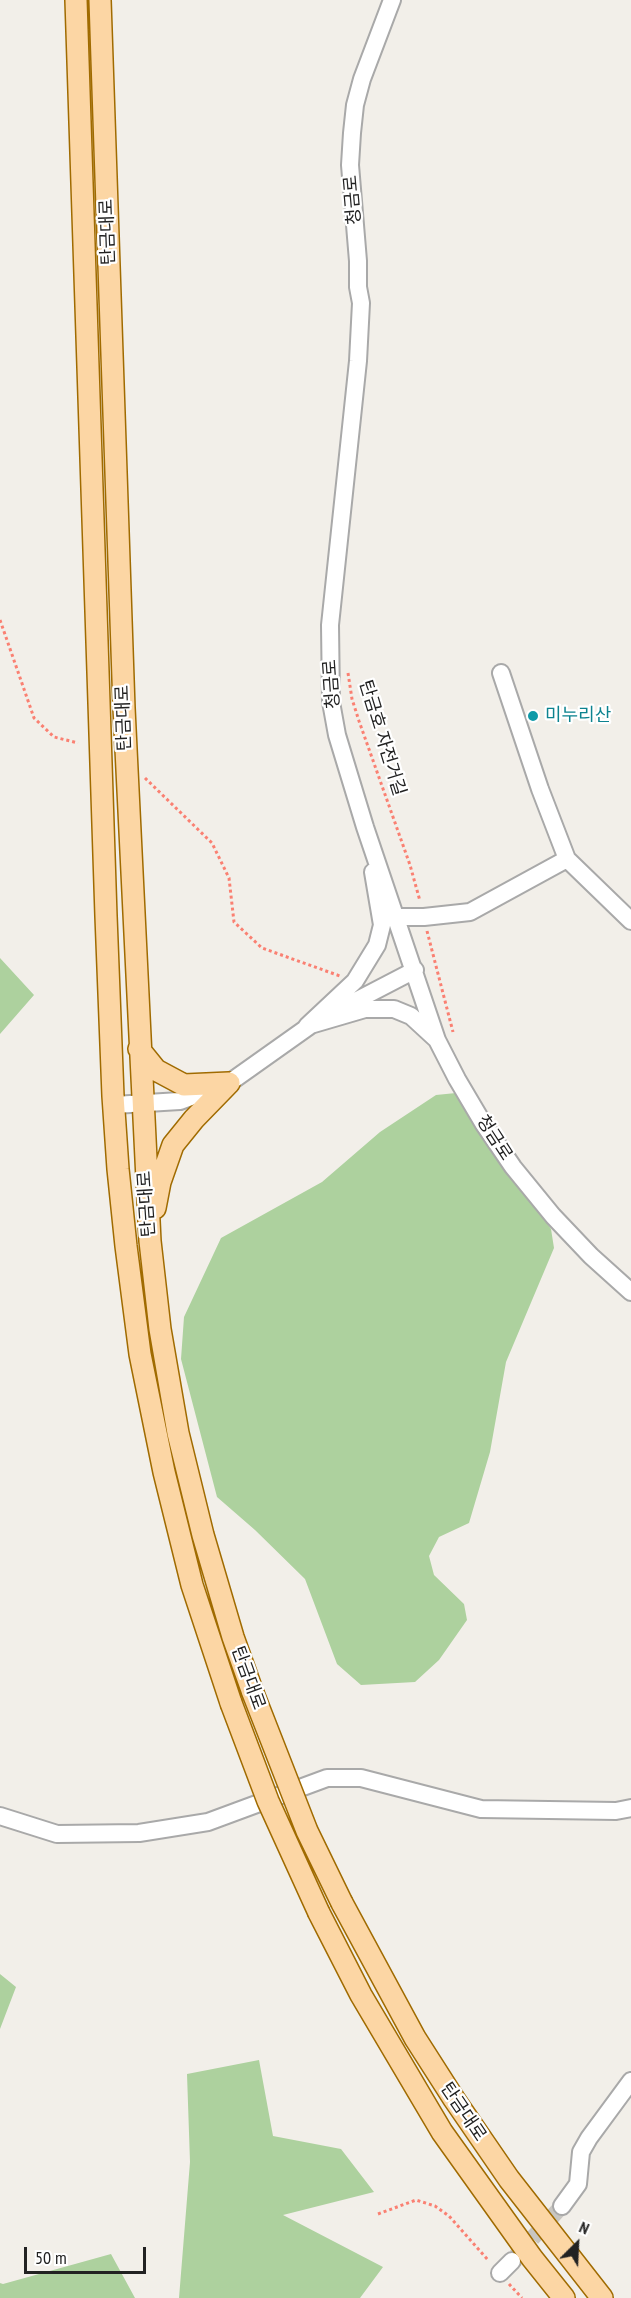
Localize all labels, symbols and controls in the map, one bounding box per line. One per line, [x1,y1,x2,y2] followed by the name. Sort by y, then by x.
[340,174,366,226] street label: 청금로
[96,199,120,265] street label: 탄금대로
[319,658,345,710] street label: 청금로
[354,678,410,798] street label: 탄금호 자전거길
[112,685,136,751] street label: 탄금대로
[545,705,611,727] place label: 미누리산
[526,709,540,723] marker: 미누리산
[471,1111,517,1165] street label: 청금로
[134,1170,160,1238] street label: 탄금대로
[227,1643,269,1713] street label: 탄금대로
[436,2079,490,2145] street label: 탄금대로
[547,2214,607,2274] north arrow
[576,2217,592,2238] text: N
[27,2235,148,2273] scale bar
[35,2246,67,2269] text: 50 m

